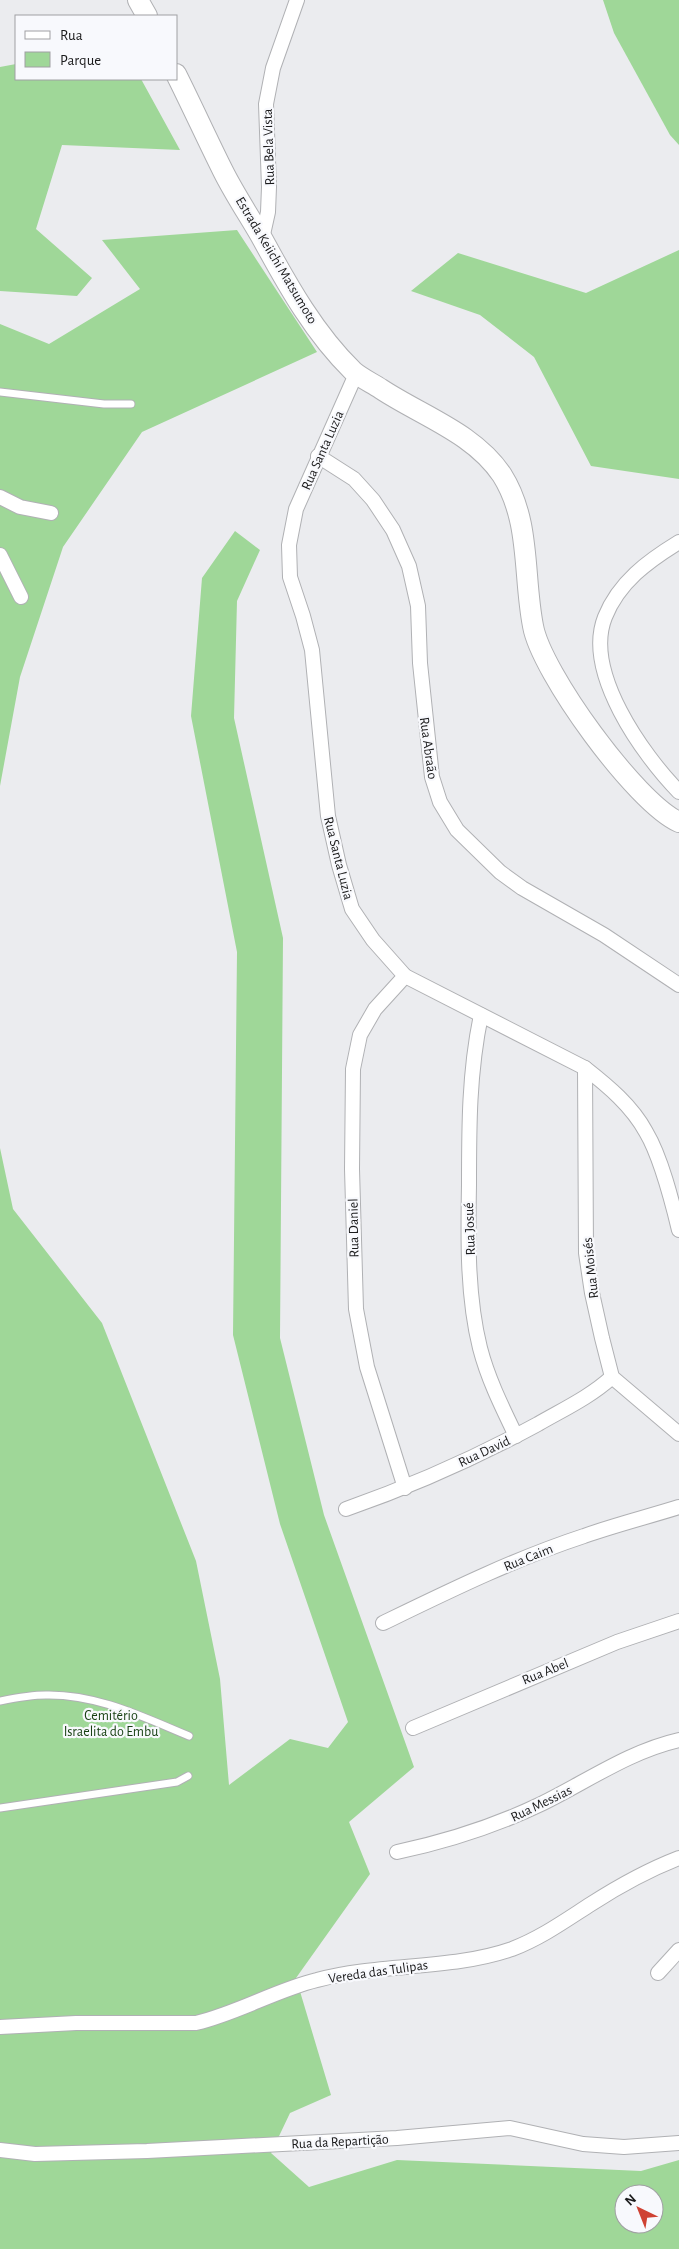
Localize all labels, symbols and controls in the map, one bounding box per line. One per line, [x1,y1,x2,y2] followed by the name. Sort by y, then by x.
[15,15,178,80] legend
[60,28,83,43] text: Rua
[60,53,101,68] text: Parque
[261,108,277,186] street label: Rua Bela Vista
[233,195,320,327] street label: Estrada Keiichi Matsumoto
[299,408,347,492] street label: Rua Santa Luzia
[417,716,439,780] street label: Rua Abraão
[321,815,355,902] street label: Rua Santa Luzia
[346,1198,362,1258] street label: Rua Daniel
[462,1202,478,1256] street label: Rua Josué
[581,1237,601,1299] street label: Rua Moisés
[456,1434,512,1470] street label: Rua David
[502,1542,555,1574] street label: Rua Caim
[520,1656,571,1688] street label: Rua Abel
[64,1709,158,1739] park label: Cemitério Israelita do Embu
[509,1783,574,1825] street label: Rua Messias
[327,1958,429,1986] street label: Vereda das Tulipas
[291,2132,389,2152] street label: Rua da Repartição
[614,2184,664,2234] north arrow
[622,2192,639,2209] text: N

